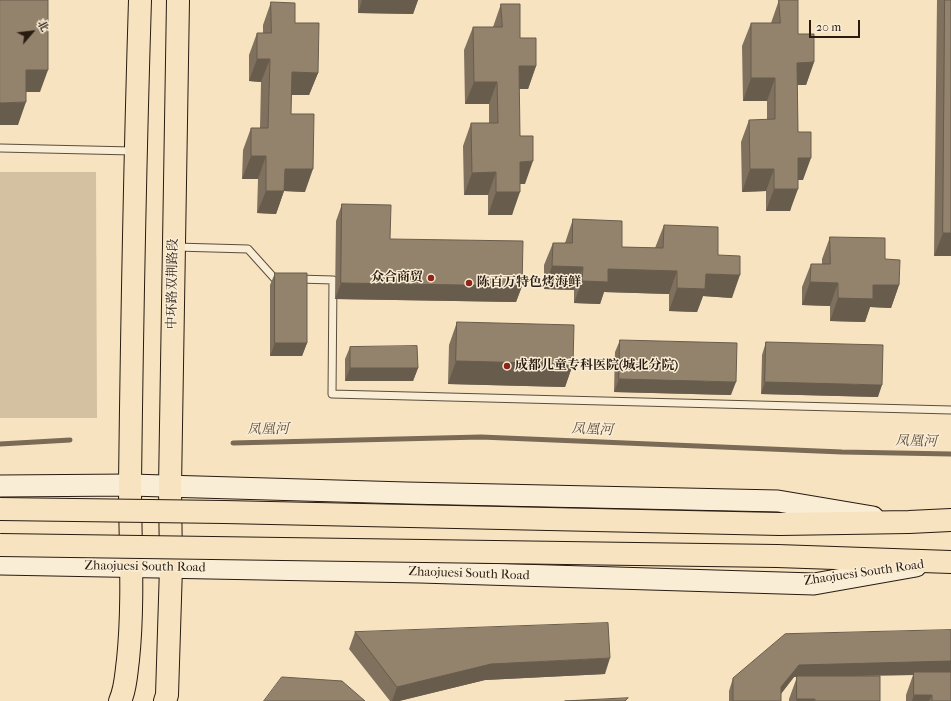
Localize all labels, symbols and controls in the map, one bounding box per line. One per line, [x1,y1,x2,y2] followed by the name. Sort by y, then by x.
[12,12,52,52] north arrow
[811,12,862,38] scale bar
[35,18,51,34] text: 北
[816,20,841,34] text: 20 m
[164,238,182,330] street label: 中环路双荆路段
[371,270,423,286] place label: 众合商贸
[426,273,436,283] marker: 众合商贸
[477,275,581,291] place label: 陈百万特色烤海鲜
[464,278,474,288] marker: 陈百万特色烤海鲜
[515,358,678,374] place label: 成都儿童专科医院(城北分院)
[502,361,512,371] marker: 成都儿童专科医院(城北分院)
[247,421,289,439] water label: 凤凰河
[571,421,613,439] water label: 凤凰河
[895,433,937,451] water label: 凤凰河
[803,557,925,589] street label: Zhaojuesi South Road
[84,558,206,576] street label: Zhaojuesi South Road
[408,564,530,584] street label: Zhaojuesi South Road

